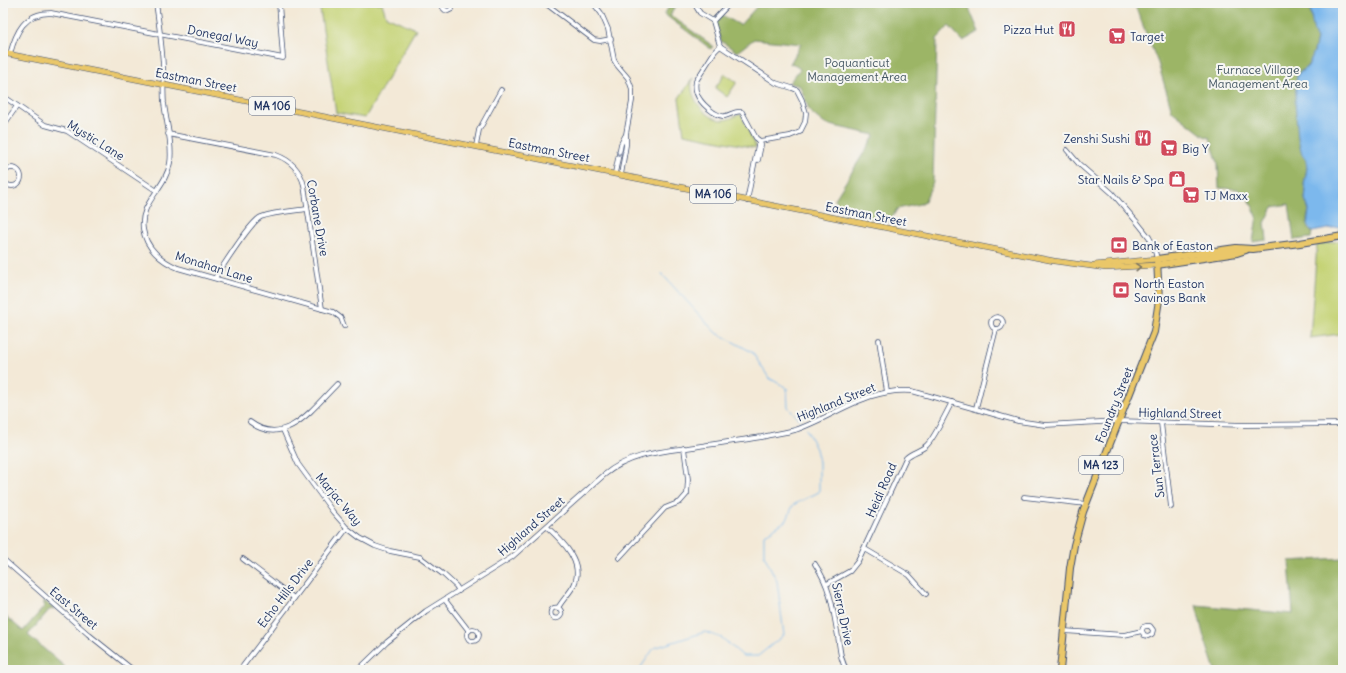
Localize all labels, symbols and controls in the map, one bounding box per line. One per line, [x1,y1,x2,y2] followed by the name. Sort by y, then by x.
[1057,19,1077,39] restaurant icon: Pizza Hut
[186,22,260,50] street label: Donegal Way
[1003,22,1054,37] place label: Pizza Hut
[1107,26,1127,46] supermarket icon: Target
[1130,29,1164,44] place label: Target
[807,55,907,84] park label: Poquanticut Management Area
[1208,62,1308,91] park label: Furnace Village Management Area
[154,65,238,95] street label: Eastman Street
[249,97,295,115] road number: MA 106
[65,117,127,163] street label: Mystic Lane
[1133,128,1153,148] restaurant icon: Zenshi Sushi
[1064,131,1130,146] place label: Zenshi Sushi
[507,135,591,165] street label: Eastman Street
[1159,138,1179,158] supermarket icon: Big Y
[1182,141,1209,156] place label: Big Y
[616,150,624,157] one-way arrow
[1167,169,1187,189] shop icon: Star Nails & Spa
[1078,172,1164,187] place label: Star Nails & Spa
[304,179,332,257] street label: Corbane Drive
[690,185,736,203] road number: MA 106
[1181,185,1201,205] supermarket icon: TJ Maxx
[1204,188,1248,203] place label: TJ Maxx
[824,199,908,229] street label: Eastman Street
[1109,235,1129,255] bank icon: Bank of Easton
[1132,238,1213,253] place label: Bank of Easton
[173,248,255,286] street label: Monahan Lane
[1135,262,1141,271] one-way arrow
[1134,276,1206,305] place label: North Easton Savings Bank
[1111,280,1131,300] bank icon: North Easton Savings Bank
[1092,365,1136,445] street label: Foundry Street
[795,379,877,425] street label: Highland Street
[1138,405,1222,421] street label: Highland Street
[1145,433,1167,499] street label: Sun Terrace
[1079,456,1123,474] road number: MA 123
[862,460,900,520] street label: Heidi Road
[313,470,365,528] street label: Marjac Way
[495,493,567,559] street label: Highland Street
[254,555,316,631] street label: Echo Hills Drive
[829,581,857,647] street label: Sierra Drive
[47,584,101,632] street label: East Street

